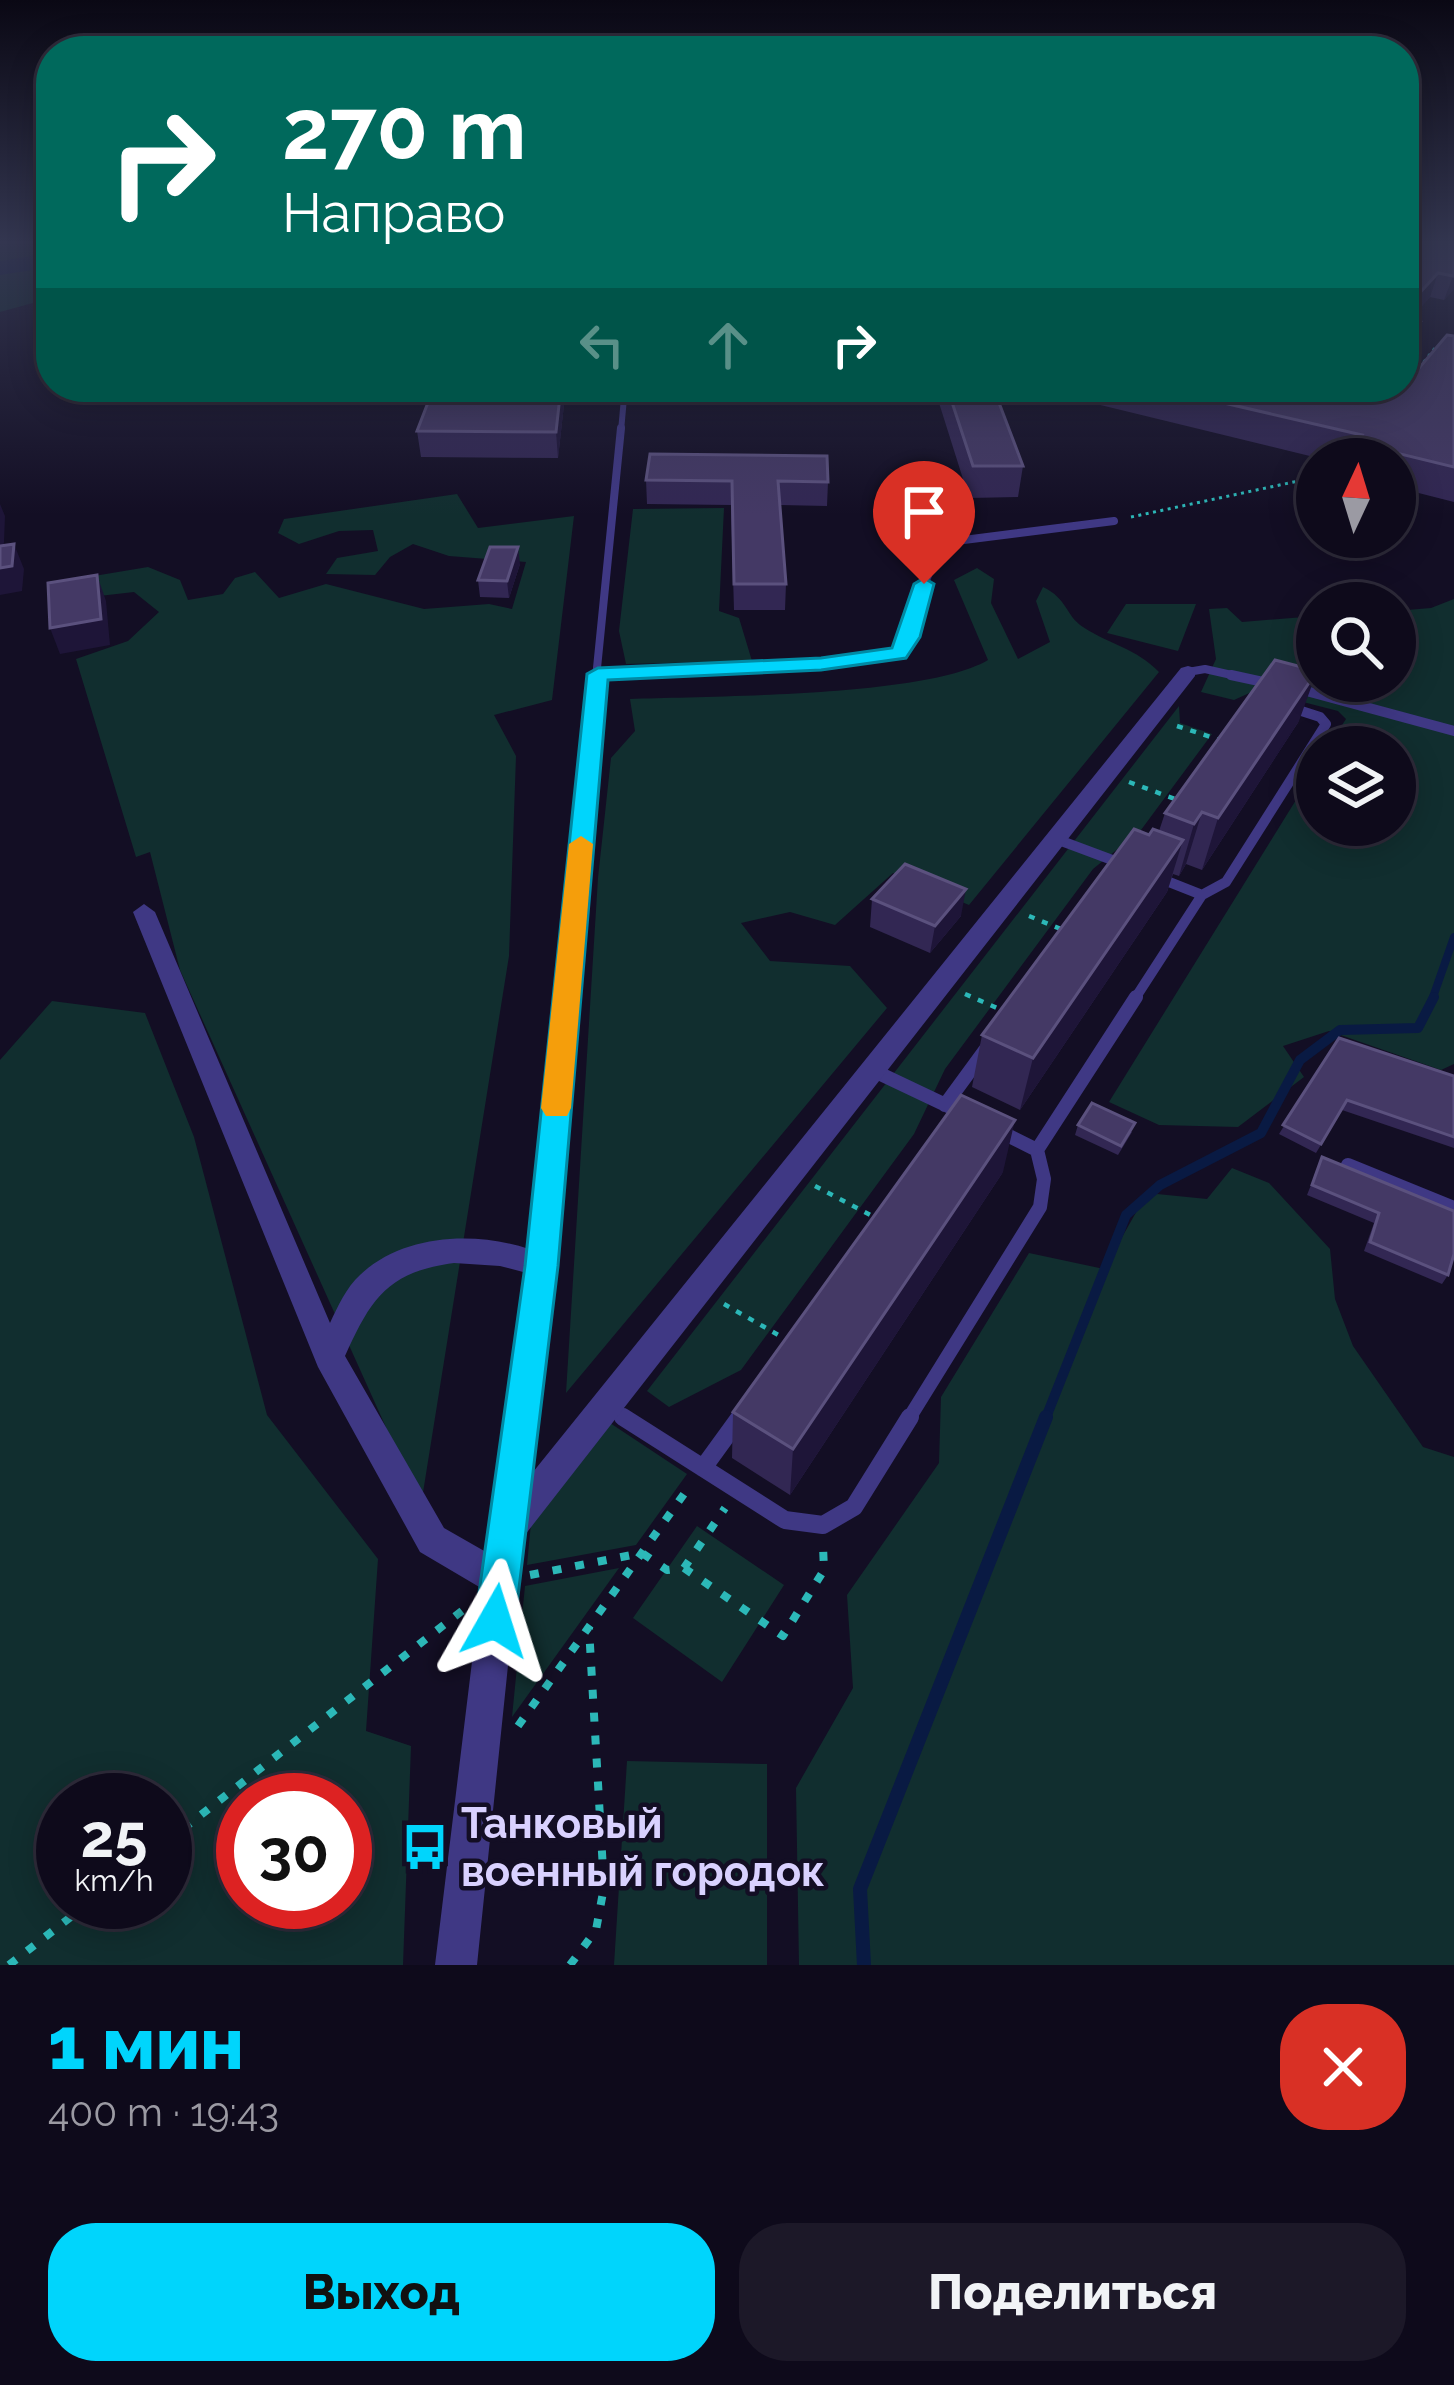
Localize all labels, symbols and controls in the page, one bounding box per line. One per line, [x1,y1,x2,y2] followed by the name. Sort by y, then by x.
[282,80,526,179] text: 270 m
[84,84,240,240] icon: right
[282,181,505,245] text: Направо
[569,312,635,378] icon: left
[695,312,761,378] icon: ahead
[821,312,887,378] icon: right
[1296,438,1416,558] north arrow
[1296,438,1416,846] map controls
[873,461,975,584] pin
[891,479,957,545] icon: arrive
[1296,582,1416,702] button: search
[1296,726,1416,846] button: layers
[432,1558,558,1684] position arrow
[216,1773,372,1929] speed limit sign: 30
[461,1799,825,1896] place label: Танковый военный городок
[80,1801,148,1871] text: 25
[400,1822,450,1872] bus stop icon: Танковый военный городок
[74,1863,154,1898] text: km/h
[48,2001,244,2086] text: 1 мин
[1280,2004,1406,2130] button: close
[48,2089,279,2135] text: 400 m · 19:43
[48,2223,715,2361] button: Выход
[739,2223,1406,2361] button: Поделиться

